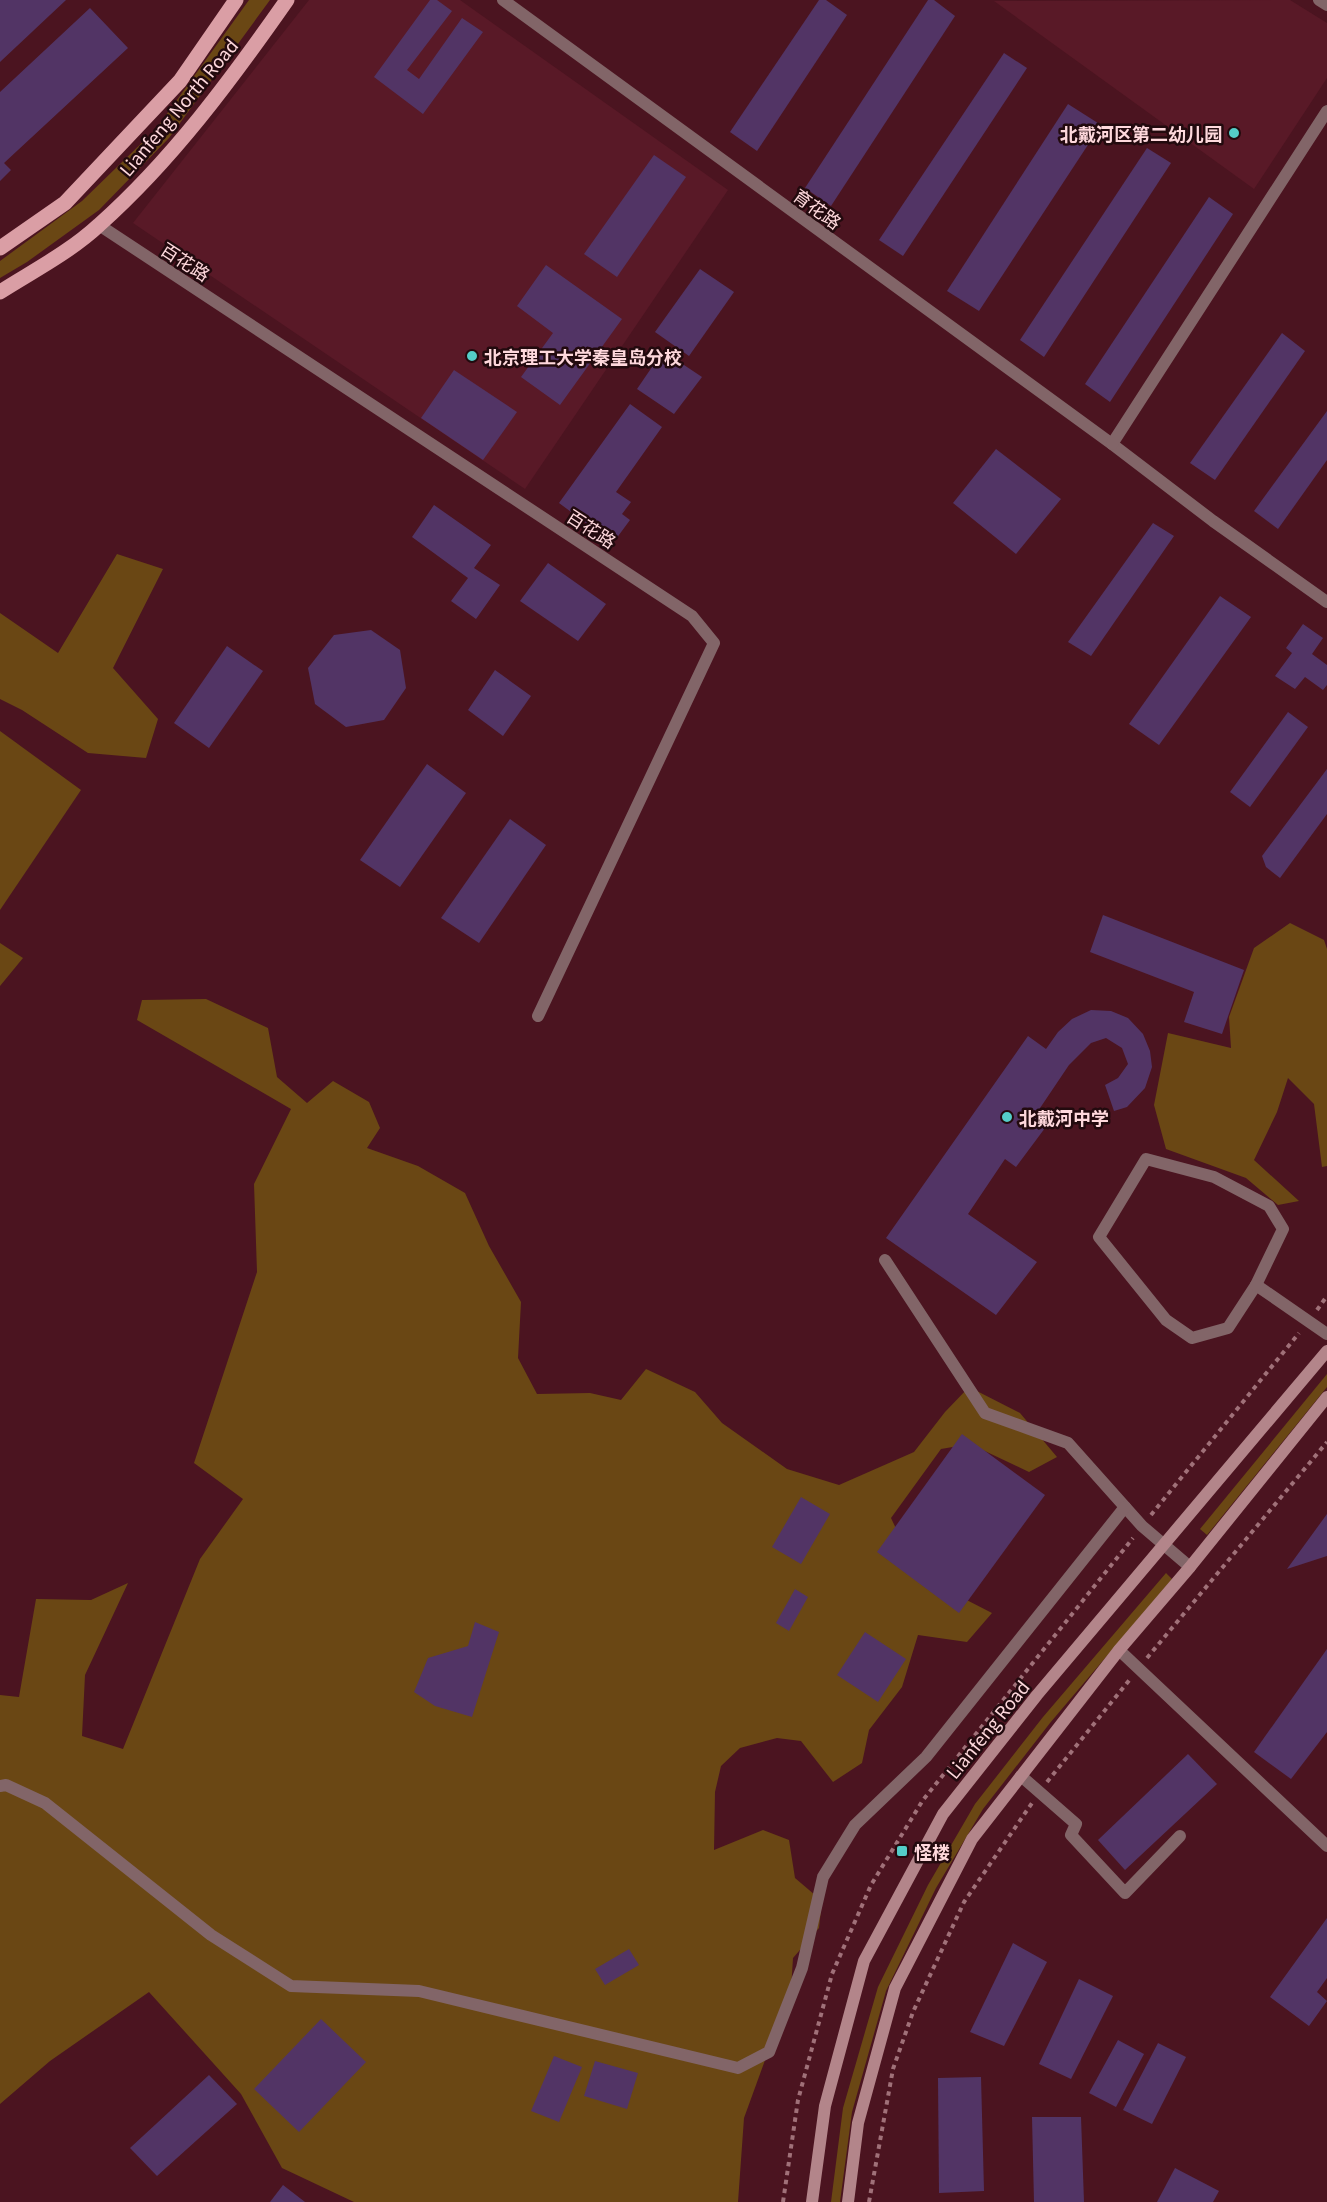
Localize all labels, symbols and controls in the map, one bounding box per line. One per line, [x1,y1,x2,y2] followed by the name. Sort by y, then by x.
[113,33,243,181] street label: Lianfeng North Road
[1060,120,1222,146] place label: 北戴河区第二幼儿园
[1227,126,1241,140] marker: 北戴河区第二幼儿园
[789,182,847,234] street label: 育花路
[156,235,216,287] street label: 百花路
[484,343,682,369] place label: 北京理工大学秦皇岛分校
[465,349,479,363] marker: 北京理工大学秦皇岛分校
[562,502,622,554] street label: 百花路
[1019,1104,1109,1130] place label: 北戴河中学
[1000,1110,1014,1124] marker: 北戴河中学
[939,1674,1035,1784] street label: Lianfeng Road
[914,1838,950,1864] place label: 怪楼
[895,1844,909,1858] marker: 怪楼

